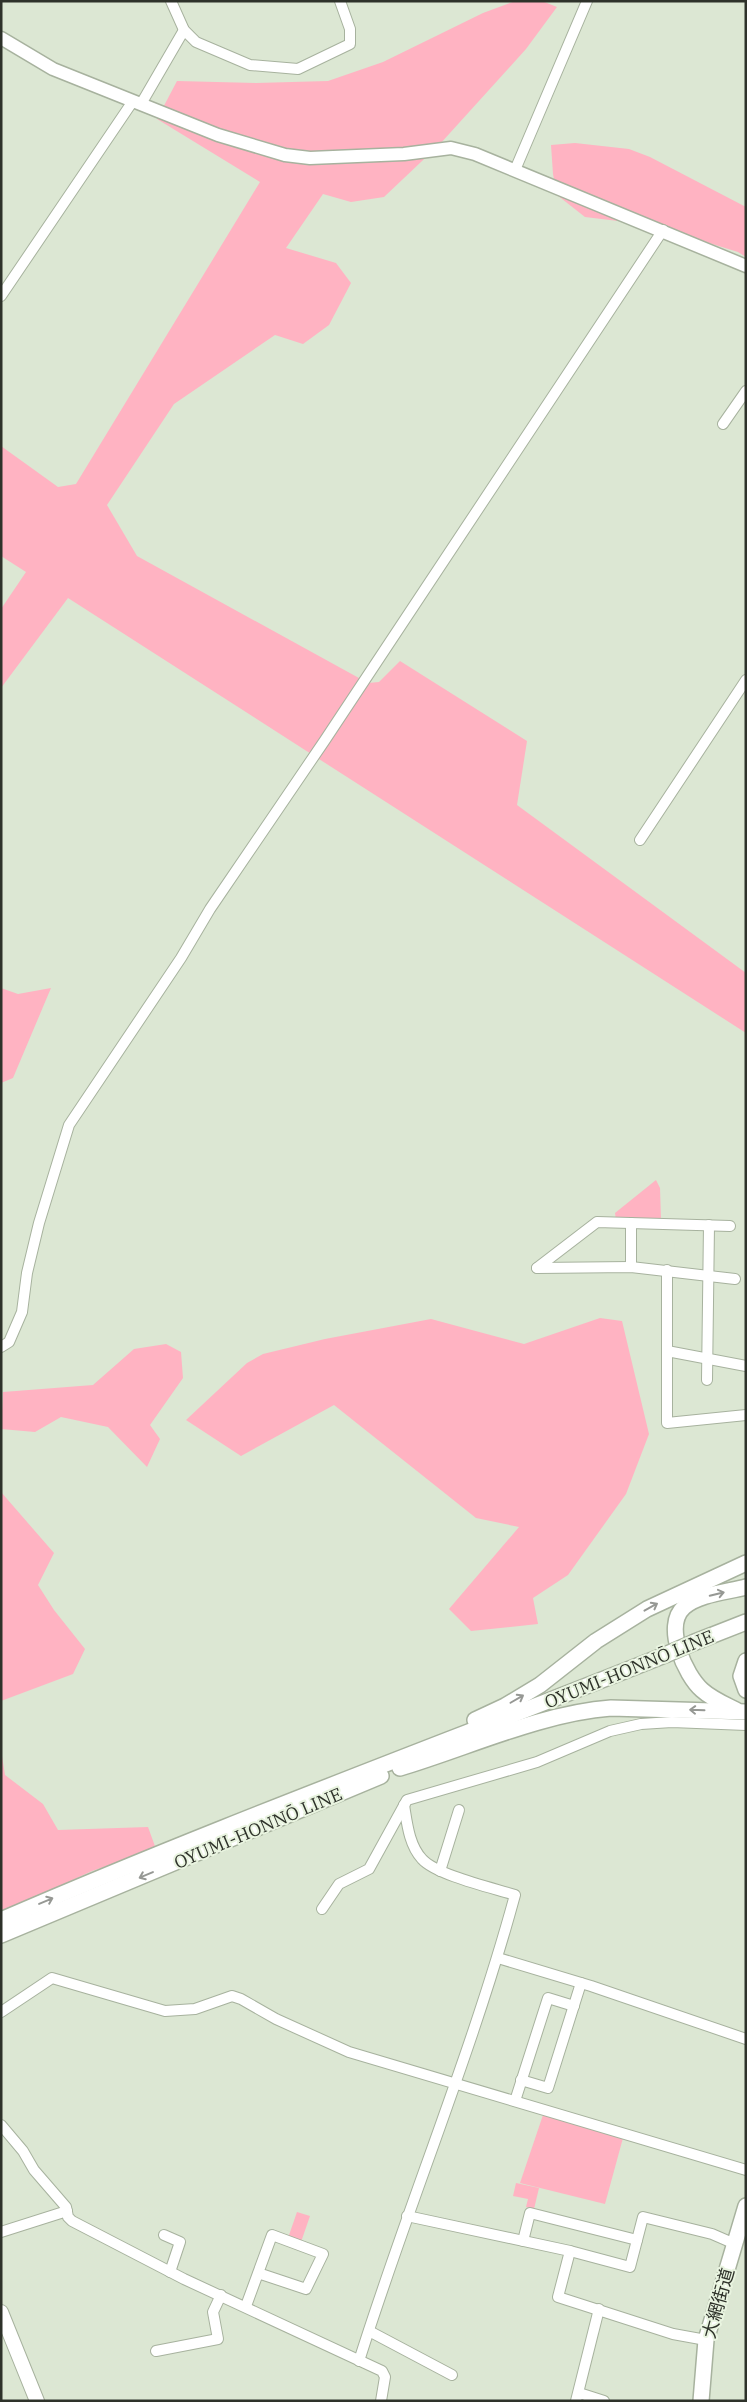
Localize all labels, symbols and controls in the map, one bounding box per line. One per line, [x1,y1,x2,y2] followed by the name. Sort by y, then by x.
[709,1589,725,1598] one-way arrow
[643,1602,658,1612] one-way arrow
[541,1625,717,1713] street label: OYUMI-HONNŌ LINE
[509,1693,523,1703] one-way arrow
[689,1705,706,1715] one-way arrow
[170,1782,346,1874] street label: OYUMI-HONNŌ LINE
[139,1870,154,1880] one-way arrow
[38,1895,53,1905] one-way arrow
[697,2265,739,2341] street label: 大網街道

